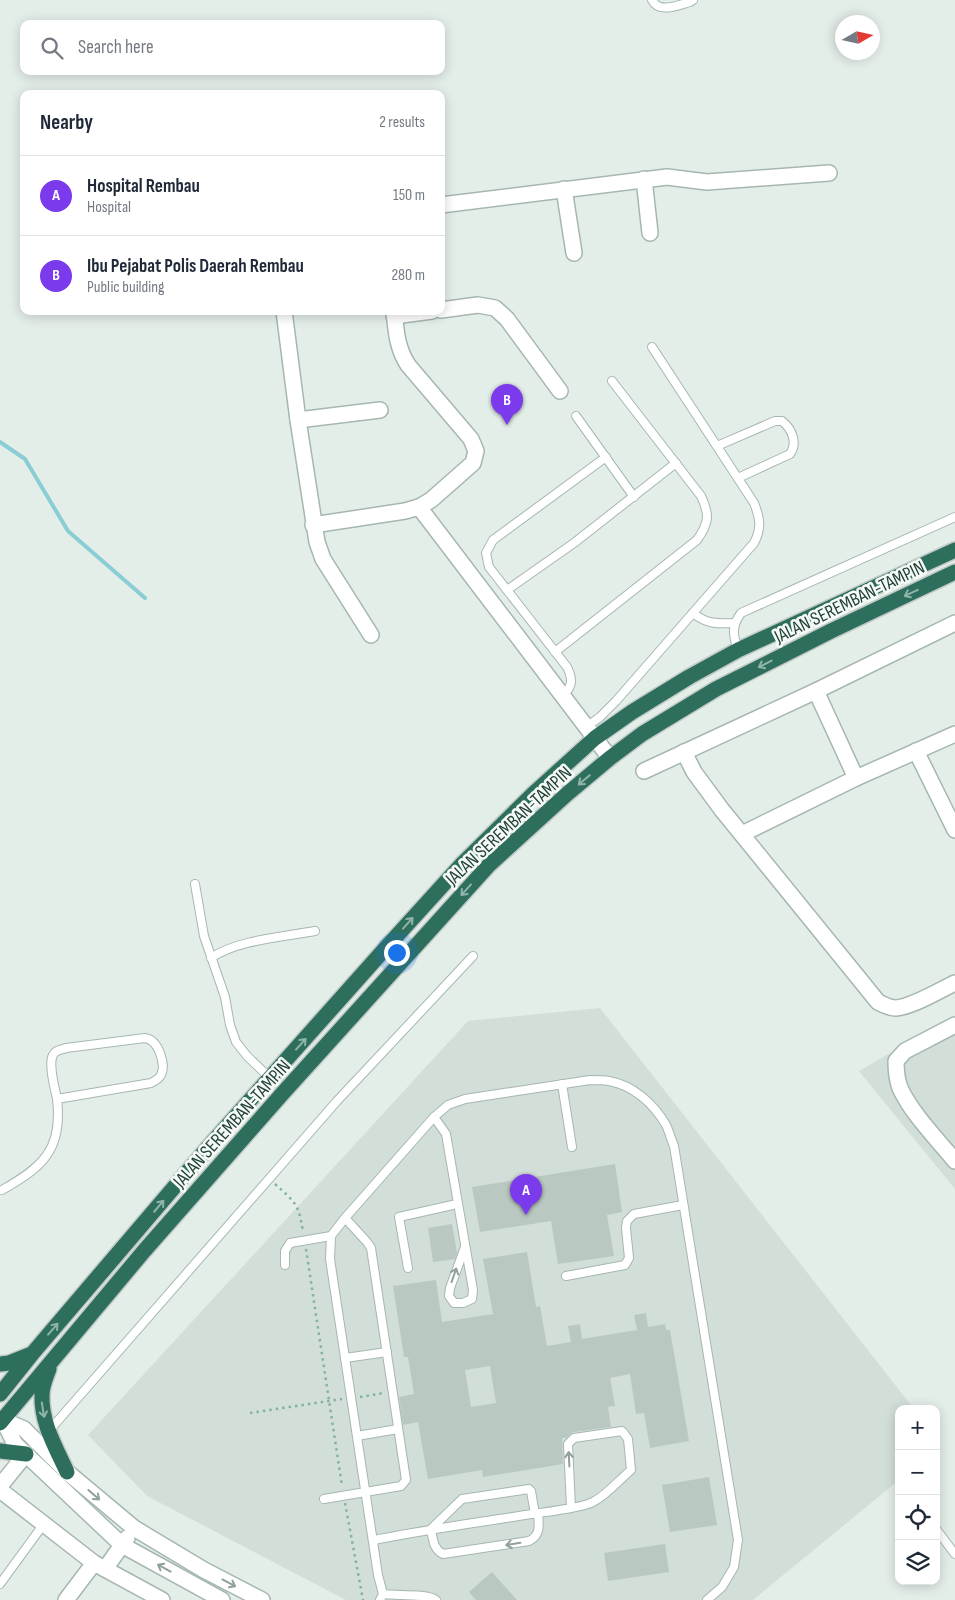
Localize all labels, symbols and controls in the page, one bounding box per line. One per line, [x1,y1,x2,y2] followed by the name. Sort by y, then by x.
[835,15,880,60] north arrow
[20,20,445,75] search box
[38,34,66,62] icon: search
[78,36,154,59] text: Search here
[40,110,93,135] text: Nearby
[379,113,425,132] text: 2 results
[87,175,200,198] text: Hospital Rembau
[52,186,60,205] text: A
[393,186,425,205] text: 150 m
[87,198,131,217] text: Hospital
[87,255,304,278] text: Ibu Pejabat Polis Daerah Rembau
[52,266,60,285] text: B
[391,266,425,285] text: 280 m
[87,278,164,297] text: Public building
[491,384,523,425] pin: B
[770,556,928,649] street label: JALAN SEREMBAN-TAMPIN
[904,588,919,598] one-way arrow
[758,660,773,669] one-way arrow
[440,762,577,891] street label: JALAN SEREMBAN-TAMPIN
[578,774,591,785] one-way arrow
[460,884,472,897] one-way arrow
[403,916,414,929] one-way arrow
[384,940,410,966] your location
[295,1038,306,1051] one-way arrow
[168,1055,296,1193] street label: JALAN SEREMBAN-TAMPIN
[510,1174,542,1215] pin: A
[153,1200,164,1213] one-way arrow
[450,1267,460,1283] one-way arrow
[47,1323,59,1336] one-way arrow
[39,1401,49,1417] one-way arrow
[895,1405,940,1585] map controls
[895,1405,940,1450] button: +
[895,1450,940,1495] button: −
[564,1451,573,1467] one-way arrow
[87,1489,100,1500] one-way arrow
[895,1495,940,1540] button: locate
[505,1539,521,1549] one-way arrow
[895,1540,940,1585] button: layers
[157,1563,172,1572] one-way arrow
[222,1578,237,1588] one-way arrow

